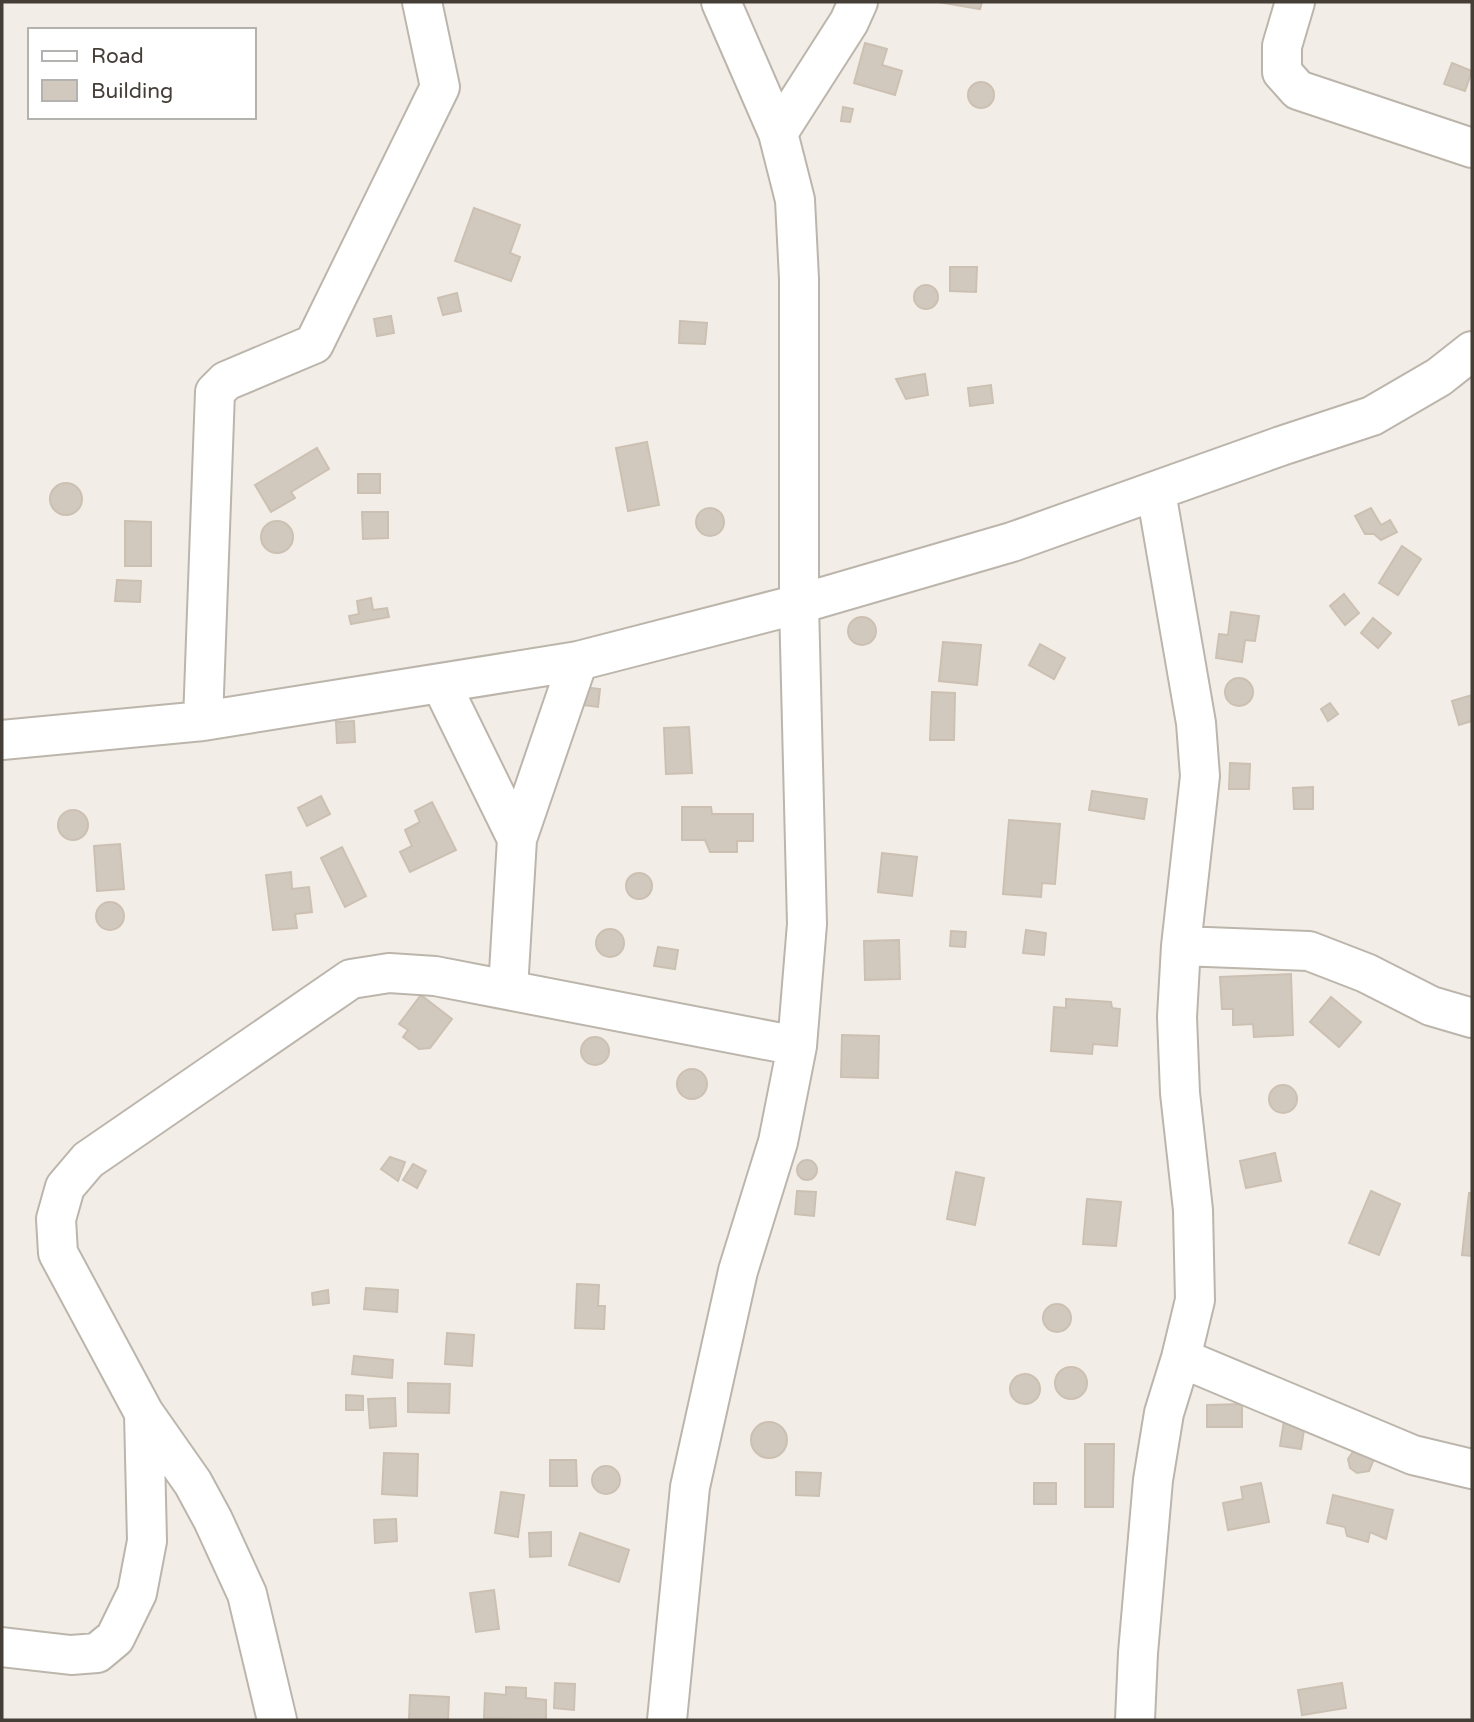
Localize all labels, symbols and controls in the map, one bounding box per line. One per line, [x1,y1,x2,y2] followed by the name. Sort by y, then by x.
[28,28,256,119] legend
[91,44,144,69] text: Road
[91,79,173,104] text: Building

